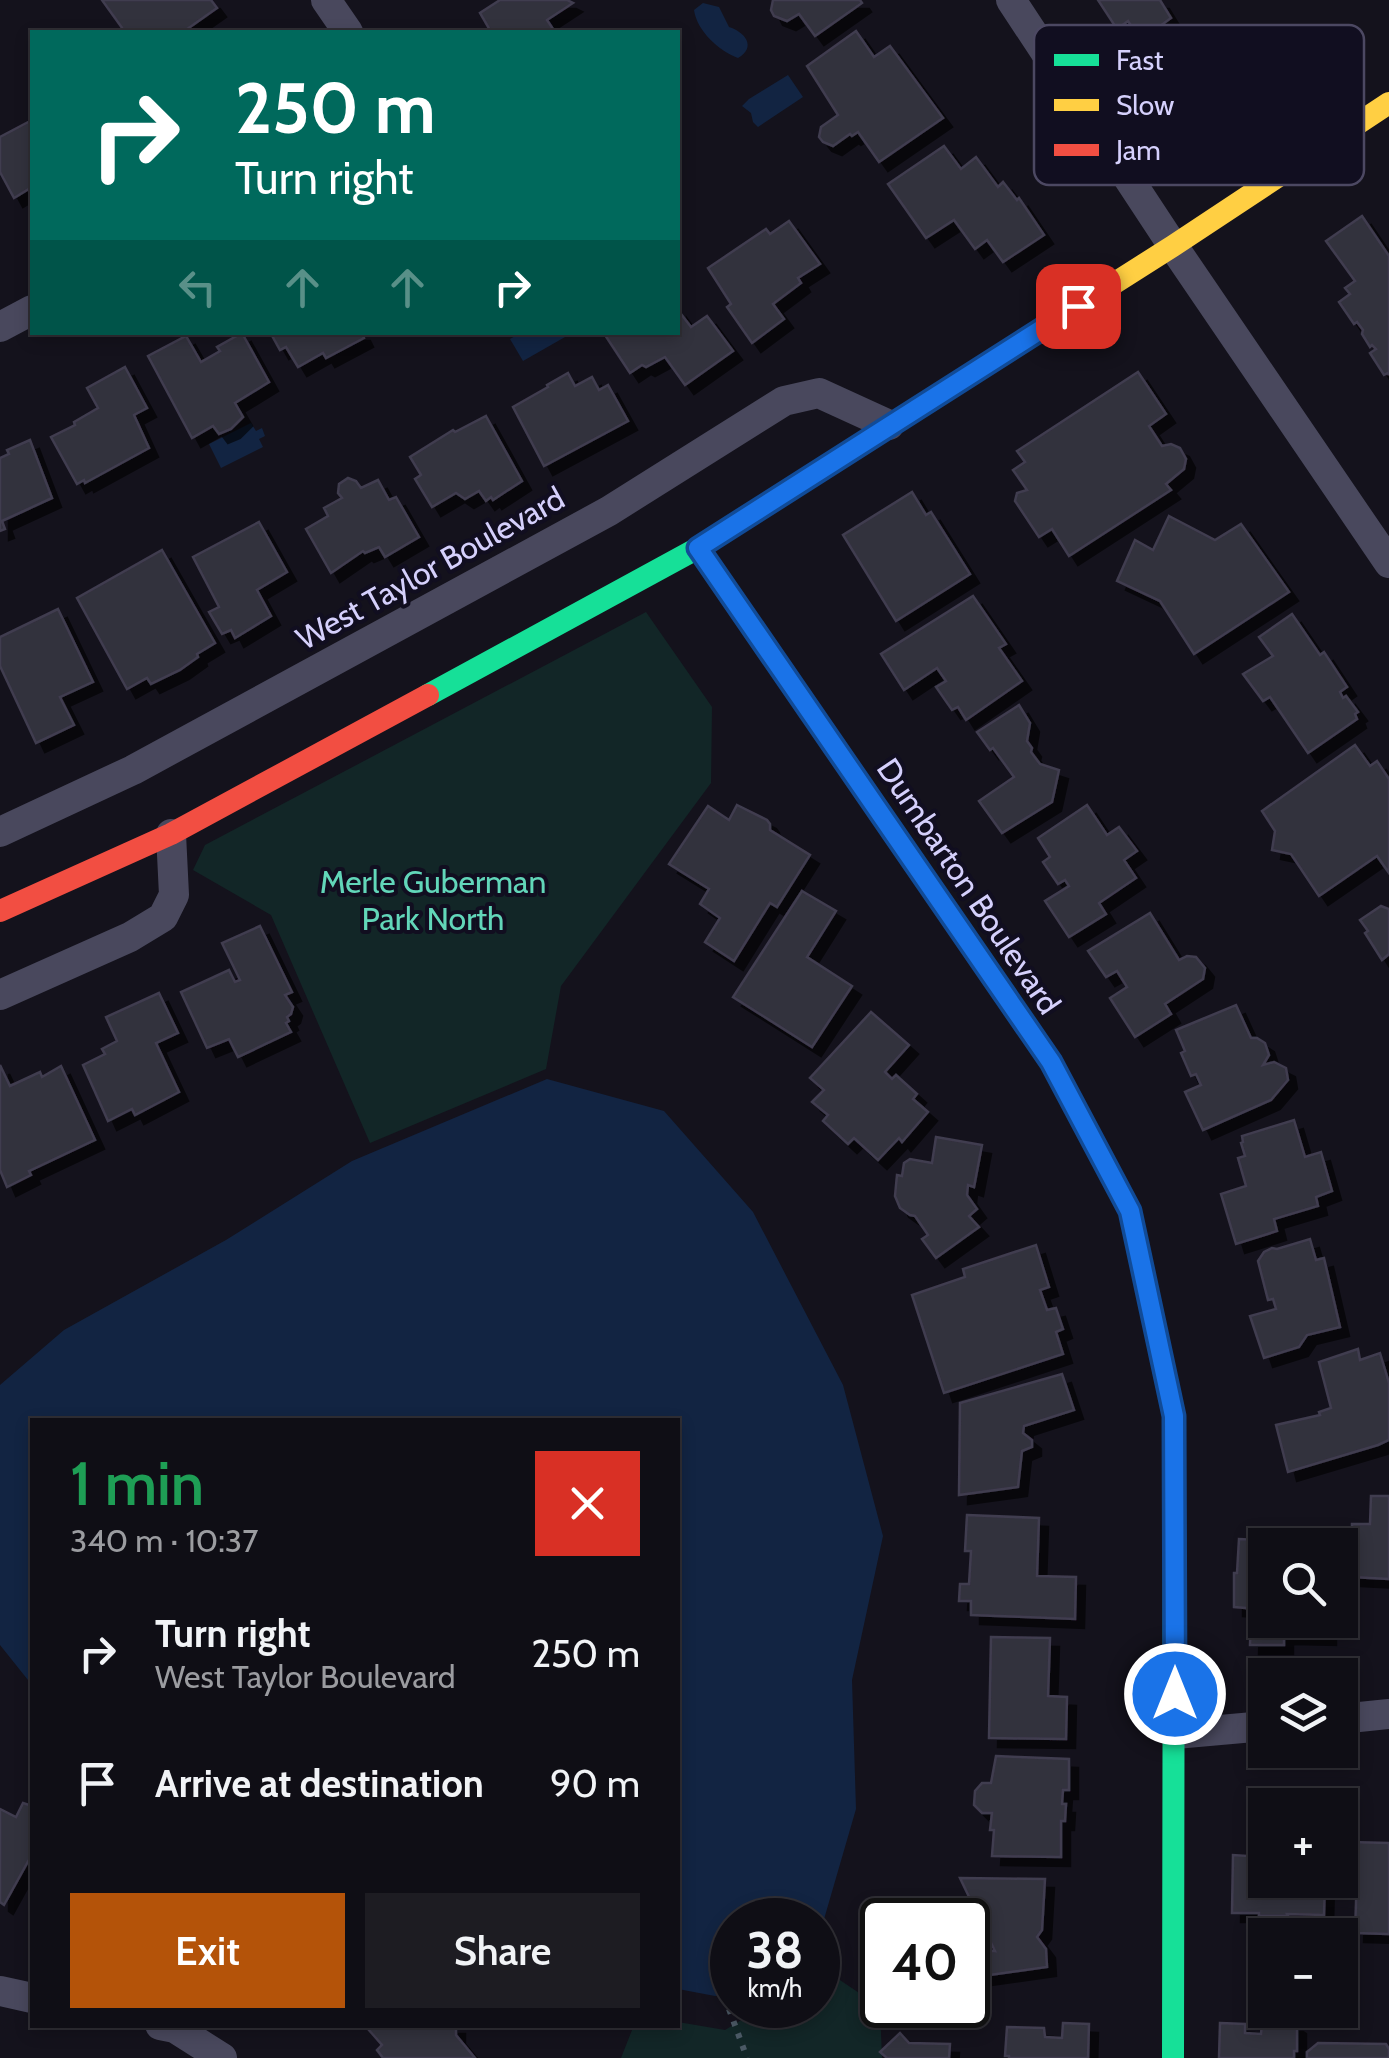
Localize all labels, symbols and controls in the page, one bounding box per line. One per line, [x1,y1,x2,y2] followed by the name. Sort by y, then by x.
[1034,25,1364,185] legend
[1116,43,1164,77] text: Fast
[235,65,436,151] text: 250 m
[70,70,200,200] icon: right
[1116,88,1174,122] text: Slow
[1115,133,1161,167] text: Jam
[235,151,414,205] text: Turn right
[170,260,225,315] icon: left
[275,260,330,315] icon: ahead
[380,260,435,315] icon: ahead
[485,260,540,315] icon: right
[1036,264,1121,349] pin
[1051,279,1106,334] icon: arrive
[289,478,571,658] street label: West Taylor Boulevard
[869,751,1069,1021] street label: Dumbarton Boulevard
[320,862,546,938] park label: Merle Guberman Park North
[70,1447,204,1520] text: 1 min
[535,1451,640,1556] button: close
[70,1521,258,1560] text: 340 m · 10:37
[1248,1528,1358,2028] map controls
[1248,1528,1358,1638] button: search
[155,1610,311,1657] text: Turn right
[70,1626,125,1681] icon: right
[531,1630,640,1677] text: 250 m
[1123,1642,1227,1746] position arrow
[155,1657,455,1696] text: West Taylor Boulevard
[1248,1658,1358,1768] button: layers
[70,1756,125,1811] icon: arrive
[155,1760,484,1807] text: Arrive at destination
[550,1760,640,1807] text: 90 m
[1248,1788,1358,1898] button: +
[70,1893,345,2008] button: Exit
[365,1893,640,2008] button: Share
[860,1898,990,2028] speed limit sign: 40
[1248,1918,1358,2028] button: −
[746,1920,804,1981] text: 38
[748,1973,802,2003] text: km/h

